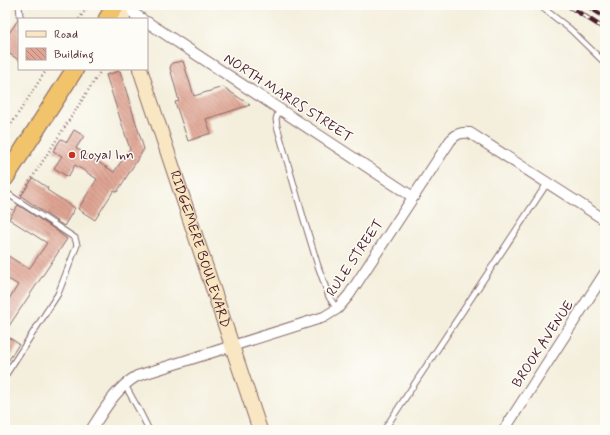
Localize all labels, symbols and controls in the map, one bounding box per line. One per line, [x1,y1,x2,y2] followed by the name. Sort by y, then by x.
[18,18,148,70] legend
[54,27,78,43] text: Road
[54,47,94,64] text: Building
[220,50,356,146] street label: NORTH MARRS STREET
[80,146,134,164] place label: Royal Inn
[67,150,77,160] marker: Royal Inn
[165,168,234,330] street label: RIDGEMERE BOULEVARD
[323,216,387,300] street label: RULE STREET
[508,297,578,391] street label: BROOK AVENUE

